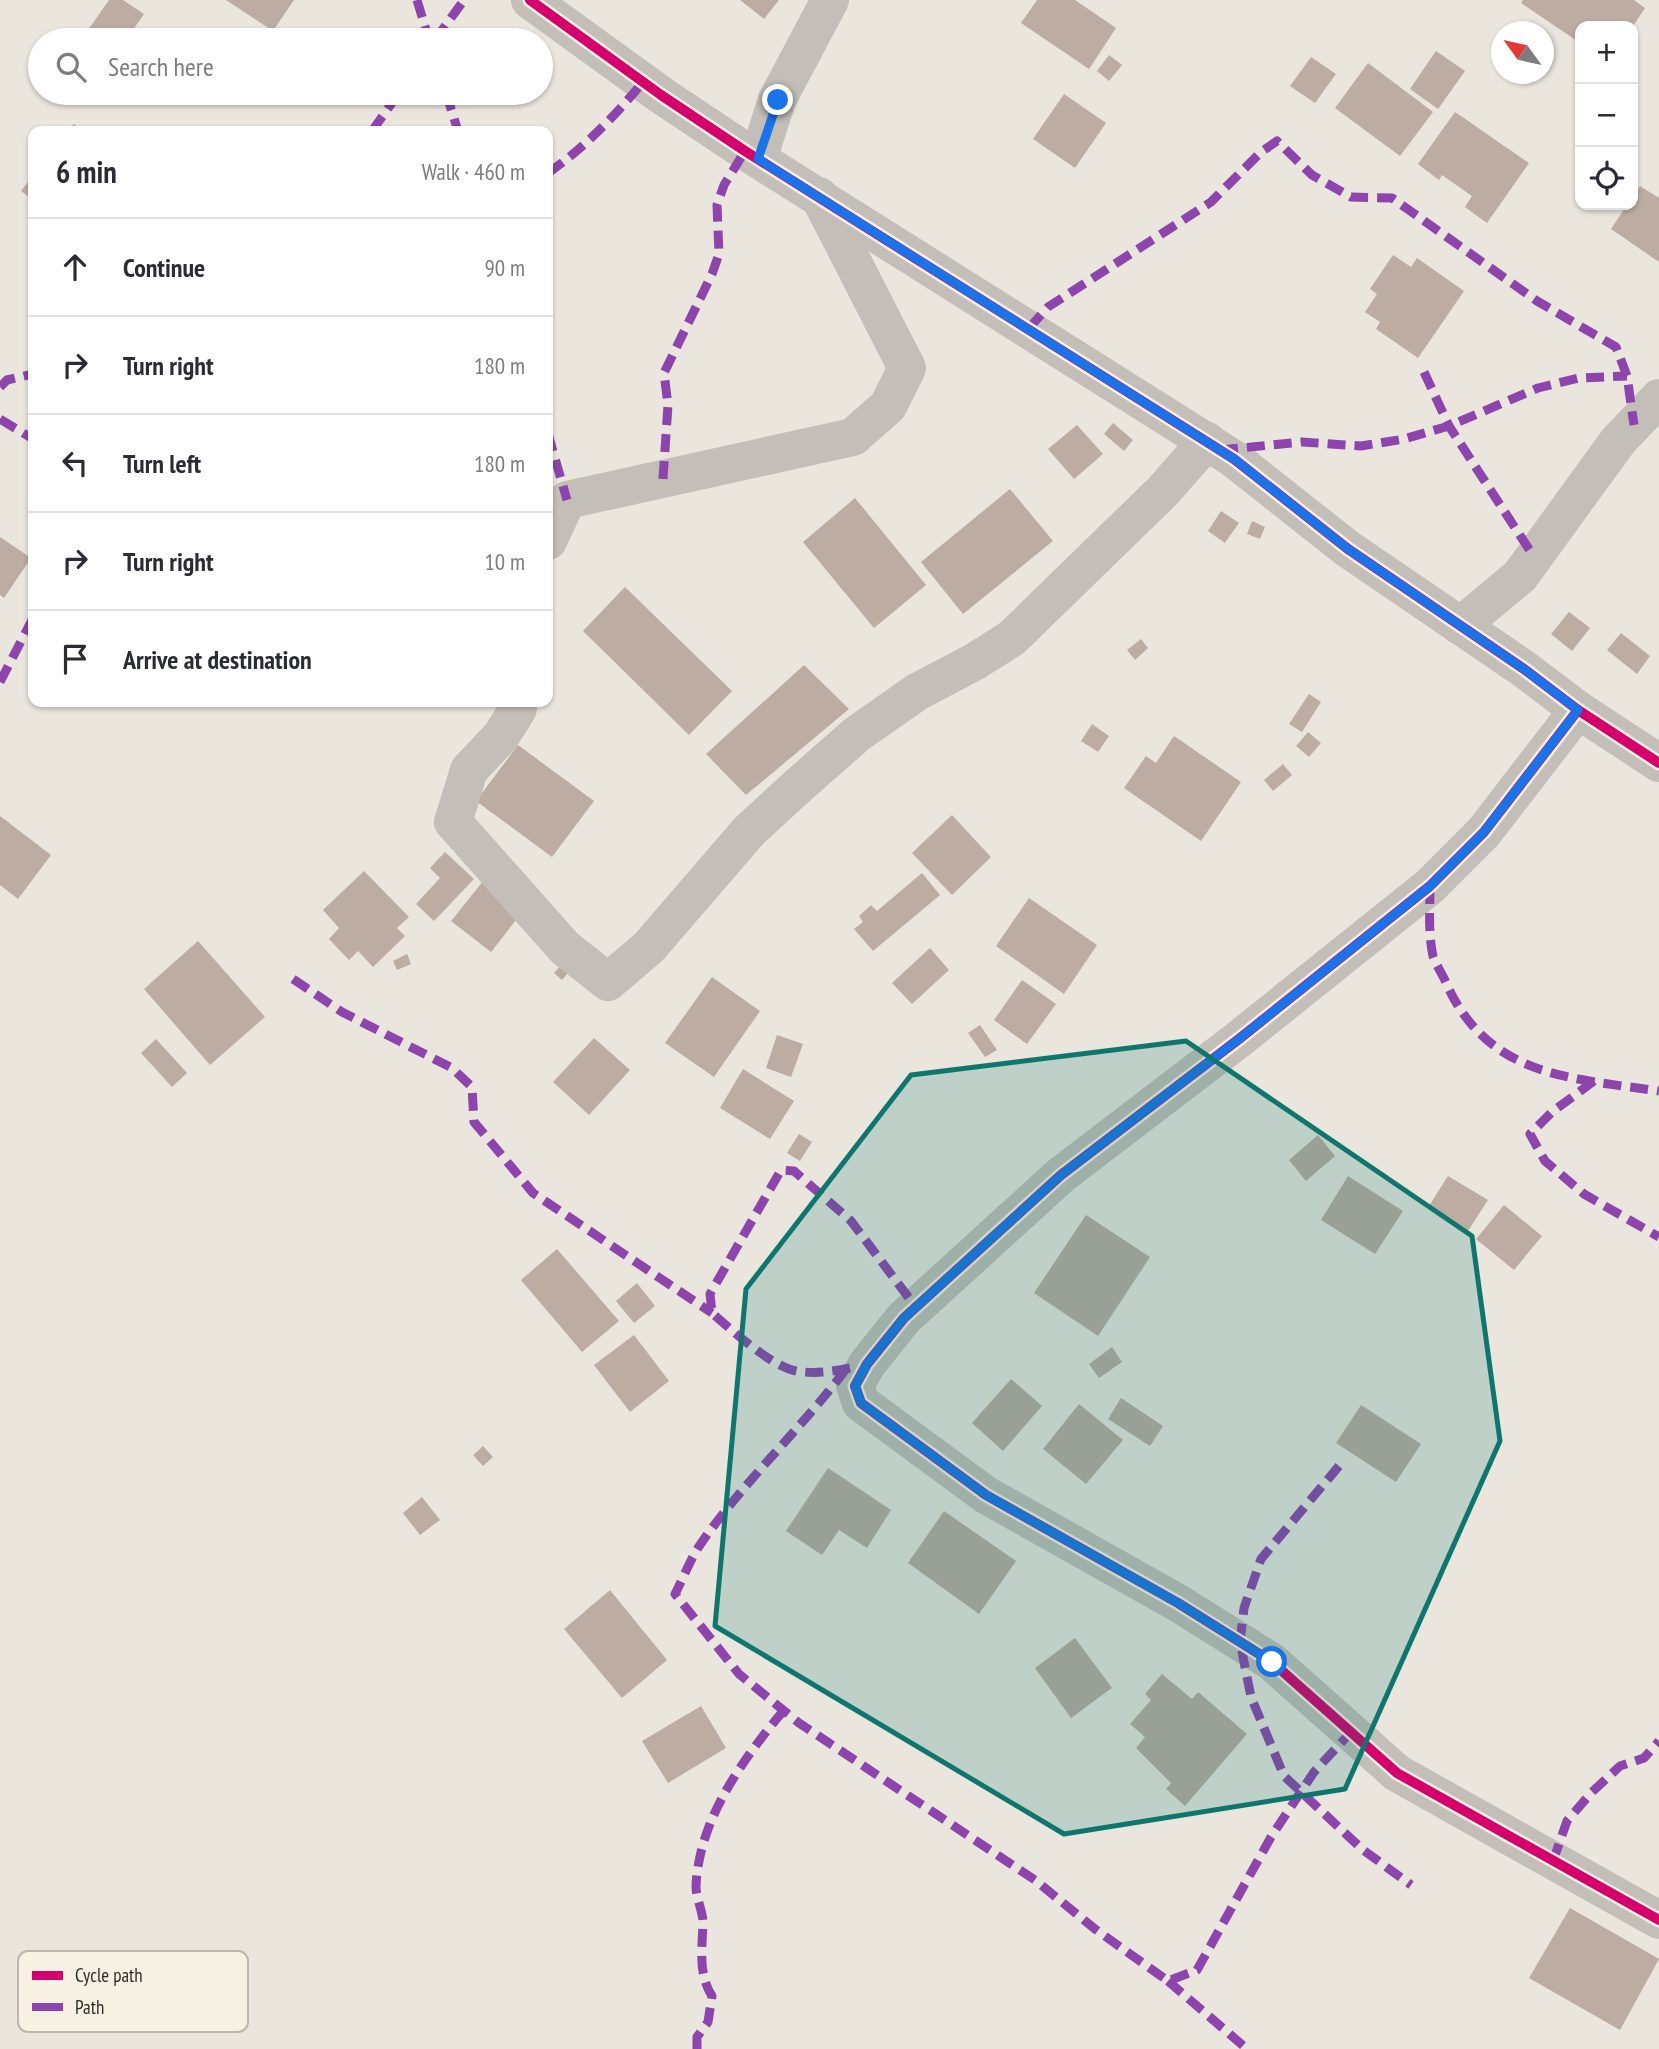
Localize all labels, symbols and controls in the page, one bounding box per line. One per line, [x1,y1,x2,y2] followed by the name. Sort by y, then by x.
[1491,21,1554,84] north arrow
[1575,21,1638,210] map controls
[1575,21,1638,84] button: +
[28,28,553,105] search box
[52,48,90,86] icon: search
[108,50,214,83] text: Search here
[762,84,793,115] route end
[1575,84,1638,147] button: −
[1575,147,1638,210] button: locate
[56,152,117,191] text: 6 min
[422,157,525,186] text: Walk · 460 m
[56,248,94,286] icon: ahead
[123,251,205,284] text: Continue
[484,253,525,282] text: 90 m
[56,346,94,384] icon: right
[123,349,214,382] text: Turn right
[474,351,525,380] text: 180 m
[56,444,94,482] icon: left
[123,447,201,480] text: Turn left
[474,449,525,478] text: 180 m
[56,542,94,580] icon: right
[123,545,214,578] text: Turn right
[484,547,525,576] text: 10 m
[56,640,94,678] icon: arrive
[123,643,312,676] text: Arrive at destination
[1256,1646,1287,1677] route start
[18,1951,248,2032] legend
[75,1963,143,1987] text: Cycle path
[75,1995,104,2019] text: Path

